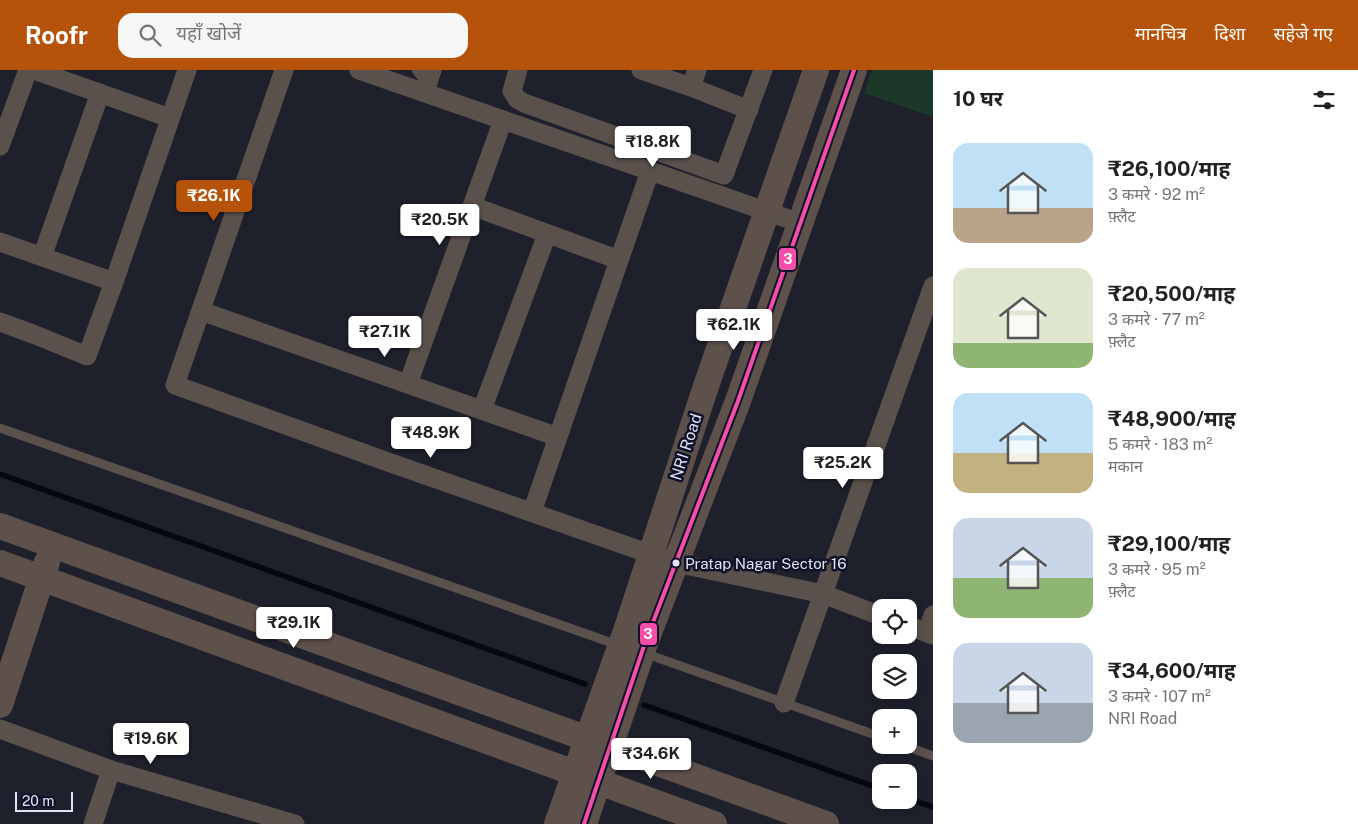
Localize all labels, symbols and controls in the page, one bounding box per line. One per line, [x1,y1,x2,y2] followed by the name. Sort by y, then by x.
[118,13,468,58] search box
[25,21,88,49] text: Roofr
[136,21,164,49] icon: search
[176,22,241,44] text: यहाँ खोजें
[1135,23,1186,44] text: मानचित्र
[1214,23,1245,44] text: दिशा
[1273,23,1333,44] text: सहेजे गए
[953,86,1003,111] text: 10 घर
[1310,86,1338,114] icon: filters
[612,126,694,168] pin: ₹18.8K
[626,132,680,151] text: ₹18.8K
[1108,156,1230,181] text: ₹26,100/माह
[993,163,1053,223] icon: home
[173,180,255,222] pin: ₹26.1K
[1108,185,1205,204] text: 3 कमरे · 92 m²
[187,186,241,205] text: ₹26.1K
[399,204,481,246] pin: ₹20.5K
[1108,207,1136,226] text: फ़्लैट
[411,210,469,229] text: ₹20.5K
[778,247,797,271] line badge: 3
[783,251,793,267] text: 3
[1108,281,1235,306] text: ₹20,500/माह
[993,288,1053,348] icon: home
[693,308,775,351] pin: ₹62.1K
[1108,310,1205,329] text: 3 कमरे · 77 m²
[707,315,761,334] text: ₹62.1K
[344,316,426,358] pin: ₹27.1K
[359,322,411,341] text: ₹27.1K
[1108,332,1136,351] text: फ़्लैट
[1108,406,1236,431] text: ₹48,900/माह
[666,411,706,483] street label: NRI Road
[993,413,1053,473] icon: home
[390,416,472,459] pin: ₹48.9K
[402,423,460,442] text: ₹48.9K
[1108,435,1212,454] text: 5 कमरे · 183 m²
[802,446,884,489] pin: ₹25.2K
[814,453,872,472] text: ₹25.2K
[1108,457,1143,476] text: मकान
[1108,531,1230,556] text: ₹29,100/माह
[993,538,1053,598] icon: home
[685,555,847,572] place label: Pratap Nagar Sector 16
[671,558,681,568] marker: Pratap Nagar Sector 16
[1108,560,1206,579] text: 3 कमरे · 95 m²
[1108,582,1136,601] text: फ़्लैट
[872,599,917,809] map controls
[872,599,917,644] button: locate
[253,606,335,649] pin: ₹29.1K
[267,613,321,632] text: ₹29.1K
[639,622,658,646] line badge: 3
[643,626,653,642] text: 3
[872,654,917,699] button: layers
[1108,658,1236,683] text: ₹34,600/माह
[993,663,1053,723] icon: home
[1108,687,1211,706] text: 3 कमरे · 107 m²
[872,709,917,754] button: +
[1108,709,1177,728] text: NRI Road
[110,722,192,765] pin: ₹19.6K
[124,729,178,748] text: ₹19.6K
[610,738,692,780] pin: ₹34.6K
[622,744,680,763] text: ₹34.6K
[872,764,917,809] button: −
[15,789,72,812] scale bar
[22,793,54,809] text: 20 m

